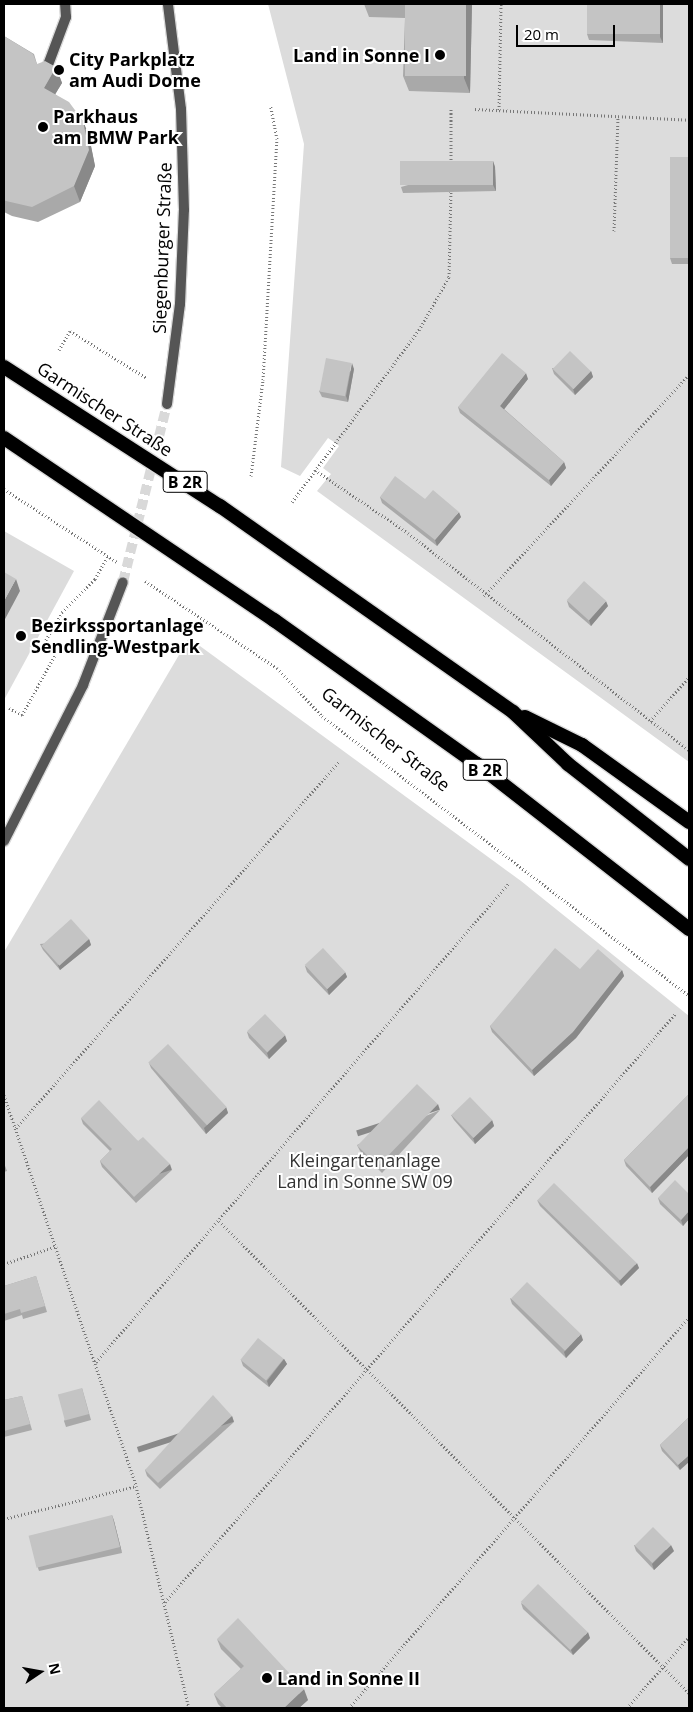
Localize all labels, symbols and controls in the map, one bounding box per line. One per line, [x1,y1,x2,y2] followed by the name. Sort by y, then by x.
[518,15,617,47] scale bar
[524,24,559,44] text: 20 m
[293,44,430,66] place label: Land in Sonne I
[69,49,201,92] place label: City Parkplatz am Audi Dome
[434,49,446,61] marker: Land in Sonne I
[53,64,65,76] marker: City Parkplatz am Audi Dome
[53,106,179,148] place label: Parkhaus am BMW Park
[37,121,49,133] marker: Parkhaus am BMW Park
[148,162,176,334] street label: Siegenburger Straße
[33,357,177,461] street label: Garmischer Straße
[162,468,208,496] road number: B 2R
[31,615,204,658] place label: Bezirkssportanlage Sendling-Westpark
[15,630,27,642] marker: Bezirkssportanlage Sendling-Westpark
[317,682,455,796] street label: Garmischer Straße
[462,756,508,784] road number: B 2R
[277,1150,453,1192] park label: Kleingartenanlage Land in Sonne SW 09
[15,1647,65,1697] north arrow
[45,1661,66,1676] text: N
[277,1667,420,1689] place label: Land in Sonne II
[261,1672,273,1684] marker: Land in Sonne II

